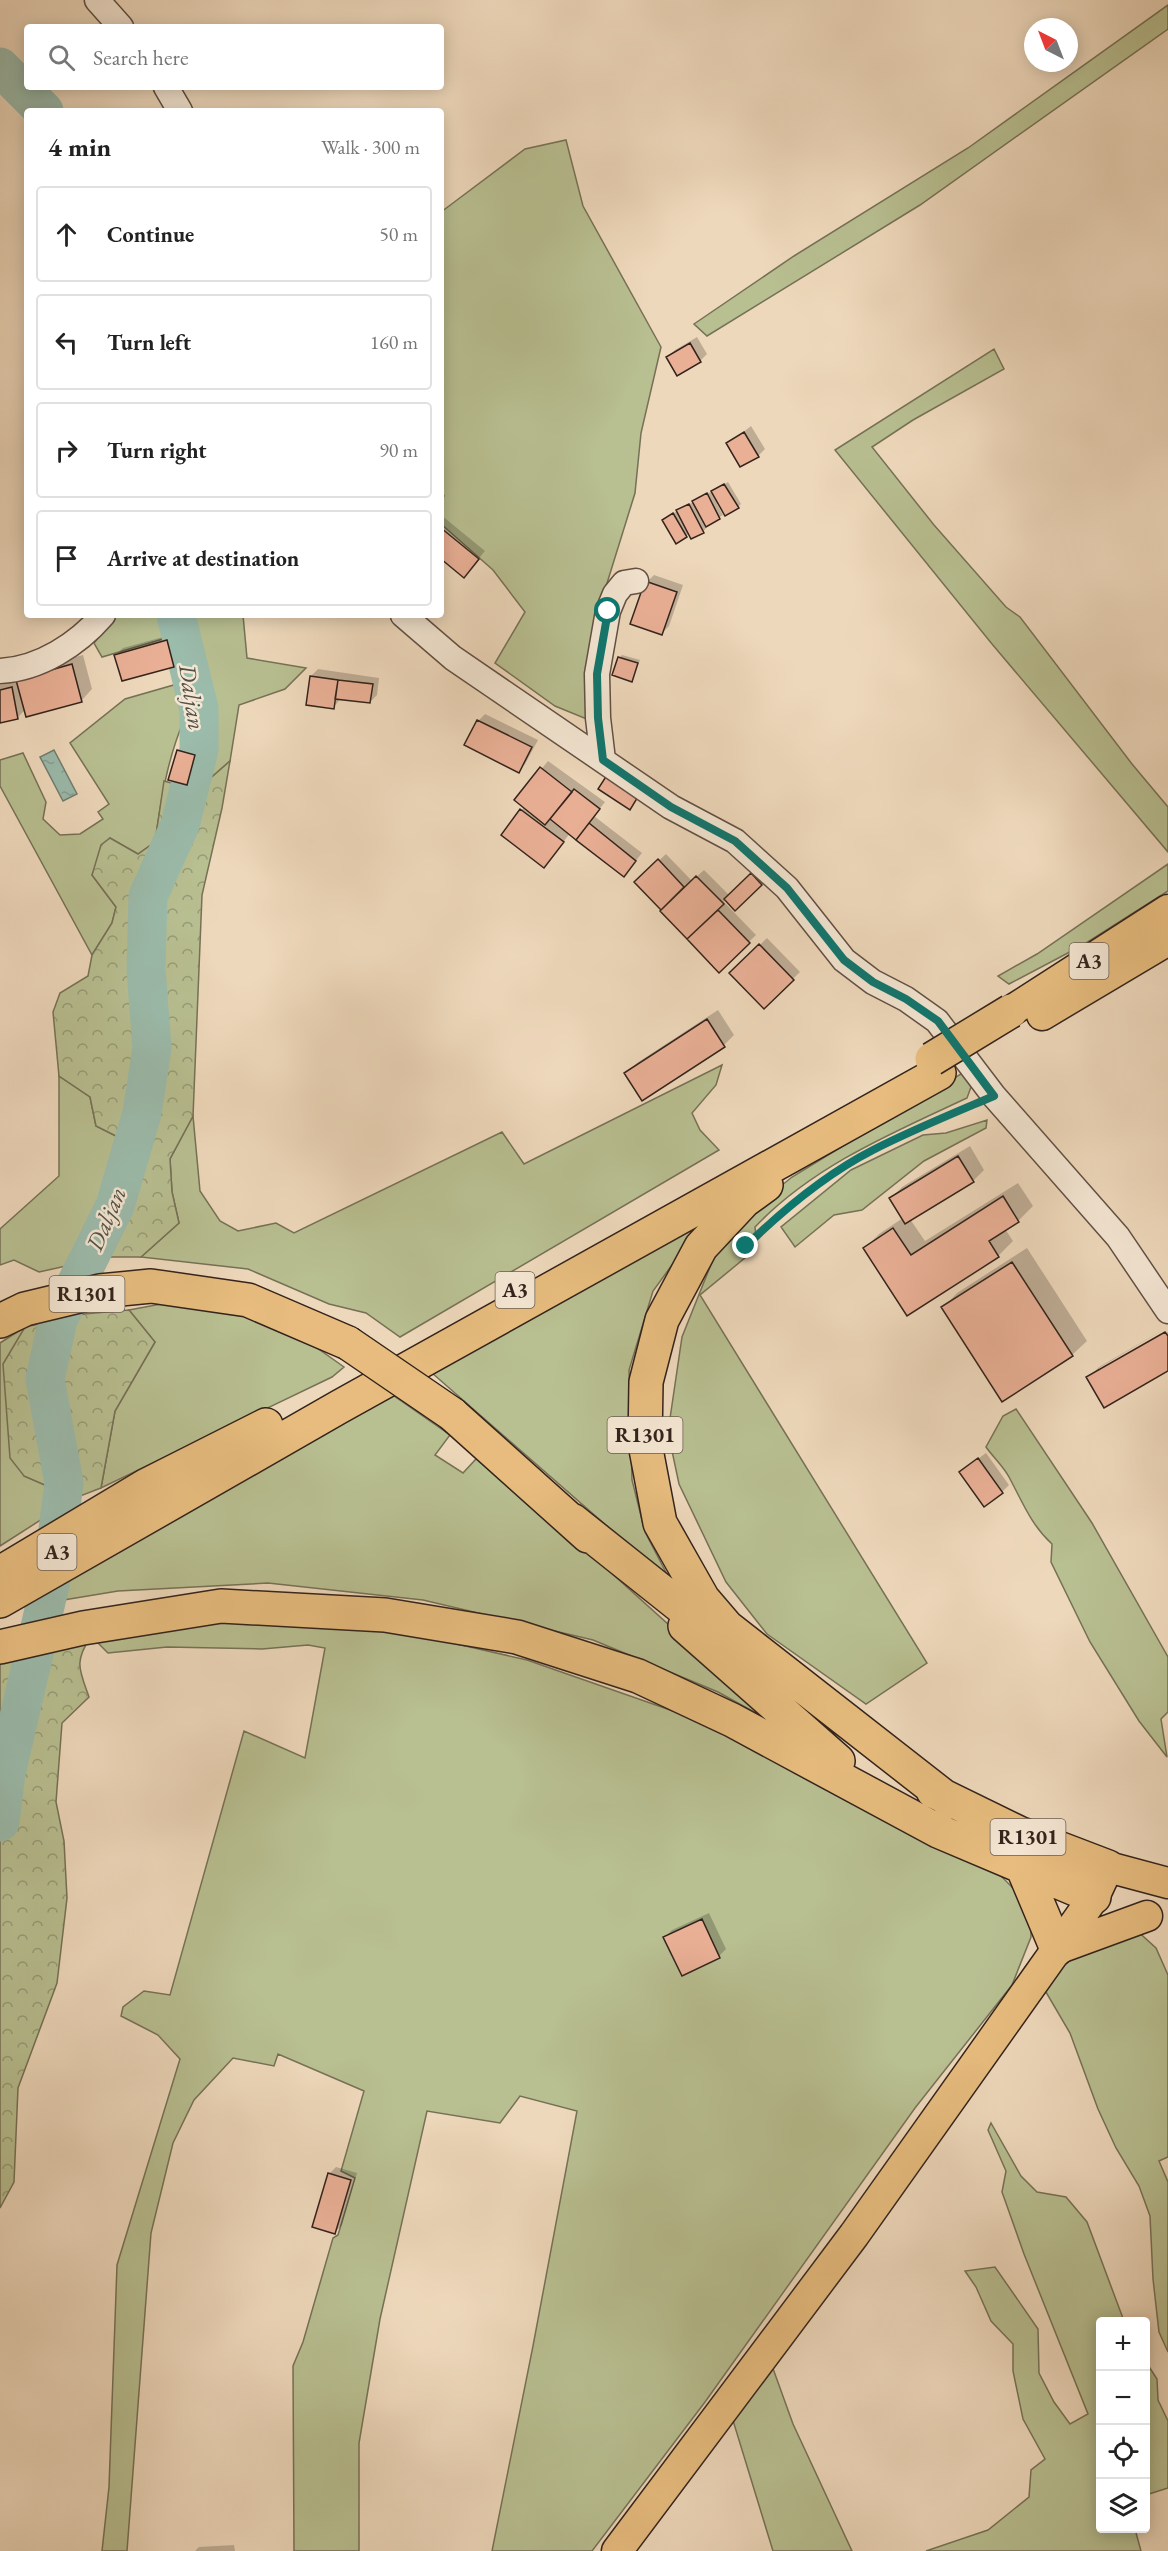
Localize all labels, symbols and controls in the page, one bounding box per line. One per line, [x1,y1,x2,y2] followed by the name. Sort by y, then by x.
[1024,18,1078,72] north arrow
[24,24,444,90] search box
[45,41,78,74] icon: search
[93,43,188,72] text: Search here
[48,130,111,164] text: 4 min
[321,134,420,160] text: Walk · 300 m
[50,218,83,251] icon: ahead
[107,220,194,249] text: Continue
[379,221,418,247] text: 50 m
[50,326,83,359] icon: left
[107,328,191,357] text: Turn left
[370,329,418,355] text: 160 m
[50,434,83,467] icon: right
[107,436,206,465] text: Turn right
[379,437,418,463] text: 90 m
[50,542,83,575] icon: arrive
[107,544,299,573] text: Arrive at destination
[594,597,620,623] route start
[172,661,213,732] water label: Daljan
[1070,943,1108,979] road number: A3
[78,1182,133,1256] water label: Daljan
[732,1232,758,1258] route end
[496,1272,534,1308] road number: A3
[50,1276,124,1312] road number: R1301
[608,1417,682,1453] road number: R1301
[38,1534,76,1570] road number: A3
[990,1819,1066,1855] road number: R1301
[1096,2317,1150,2533] map controls
[1096,2317,1150,2371] button: +
[1096,2371,1150,2425] button: −
[1096,2425,1150,2479] button: locate
[1096,2479,1150,2533] button: layers

